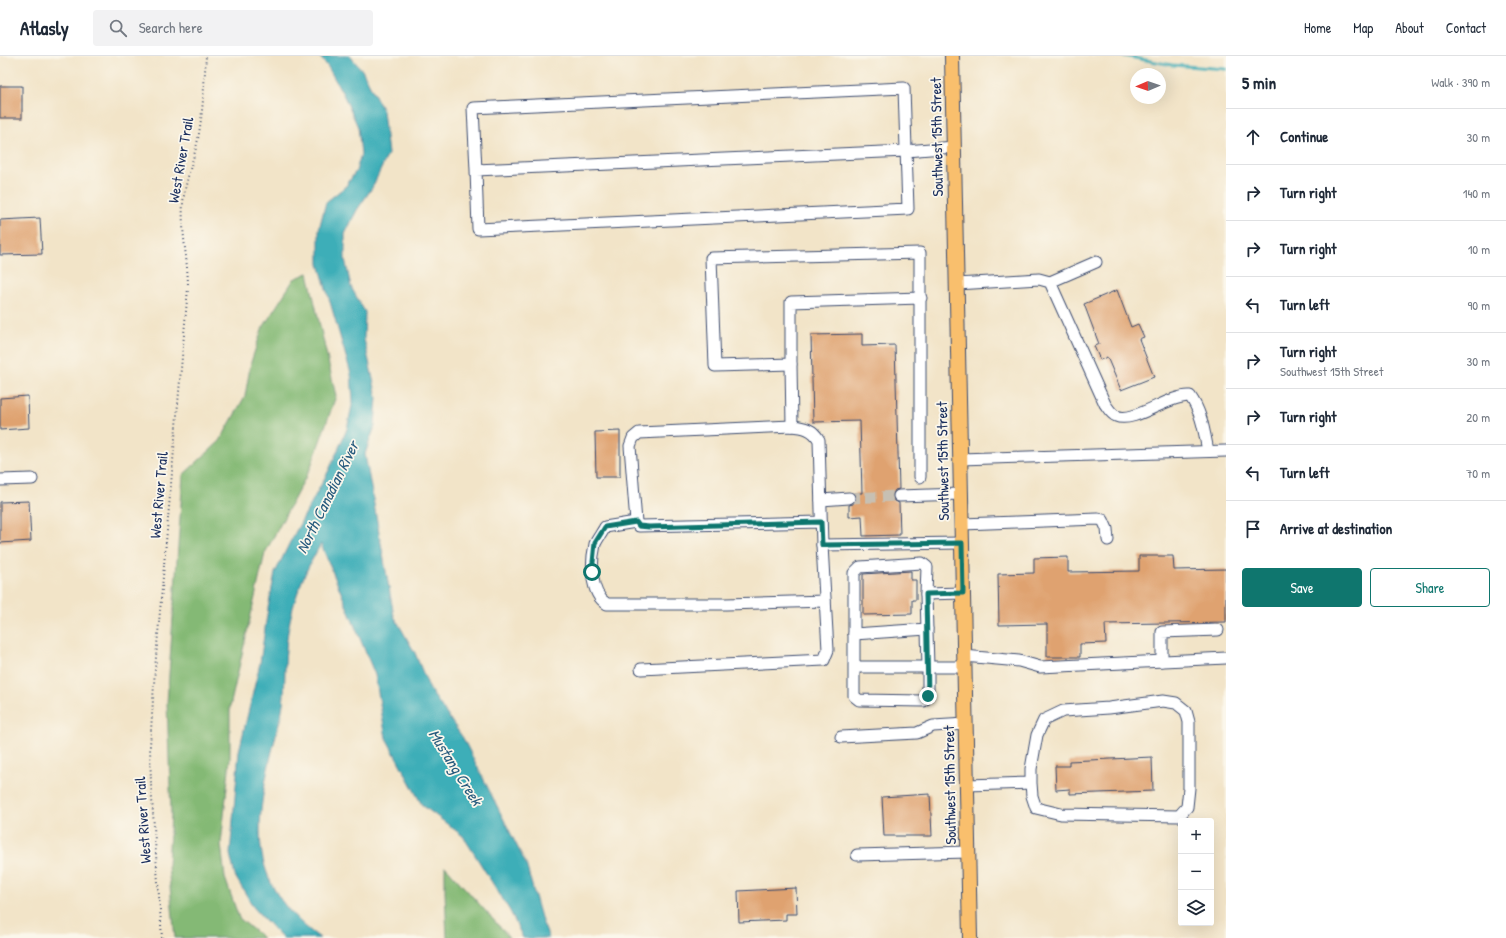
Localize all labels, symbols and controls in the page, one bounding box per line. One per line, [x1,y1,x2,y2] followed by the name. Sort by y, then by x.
[93,10,373,46] search box
[20,15,69,41] text: Atlasly
[107,17,129,39] icon: search
[139,17,203,38] text: Search here
[1304,18,1331,37] text: Home
[1353,18,1373,37] text: Map
[1395,18,1424,37] text: About
[1446,18,1486,37] text: Contact
[1130,68,1166,104] north arrow
[1242,71,1276,94] text: 5 min
[1431,73,1490,91] text: Walk · 390 m
[925,76,948,197] street label: Southwest 15th Street
[163,115,198,205] street label: West River Trail
[1242,126,1264,148] icon: ahead
[1280,126,1328,147] text: Continue
[1467,128,1490,146] text: 30 m
[1242,182,1264,204] icon: right
[1280,182,1336,203] text: Turn right
[1463,184,1490,202] text: 140 m
[1242,238,1264,260] icon: right
[1280,238,1336,259] text: Turn right
[1468,240,1490,258] text: 10 m
[1242,294,1264,316] icon: left
[1280,294,1330,315] text: Turn left
[1468,296,1490,314] text: 90 m
[1280,341,1336,362] text: Turn right
[1242,350,1264,372] icon: right
[1467,352,1490,370] text: 30 m
[1280,362,1383,380] text: Southwest 15th Street
[931,400,954,521] street label: Southwest 15th Street
[1242,406,1264,428] icon: right
[1280,406,1336,427] text: Turn right
[1466,408,1490,426] text: 20 m
[290,436,365,557] water label: North Canadian River
[144,451,173,539] street label: West River Trail
[1242,462,1264,484] icon: left
[1280,462,1330,483] text: Turn left
[1466,464,1490,482] text: 70 m
[1242,518,1264,540] icon: arrive
[1280,518,1392,539] text: Arrive at destination
[583,563,601,581] route start
[1242,568,1362,607] button: Save
[1370,568,1490,607] button: Share
[919,687,937,705] route end
[938,724,961,845] street label: Southwest 15th Street
[424,725,489,811] water label: Mustang Creek
[129,776,156,864] street label: West River Trail
[1178,818,1214,926] map controls
[1178,818,1214,854] button: +
[1178,854,1214,890] button: −
[1178,890,1214,926] button: layers

